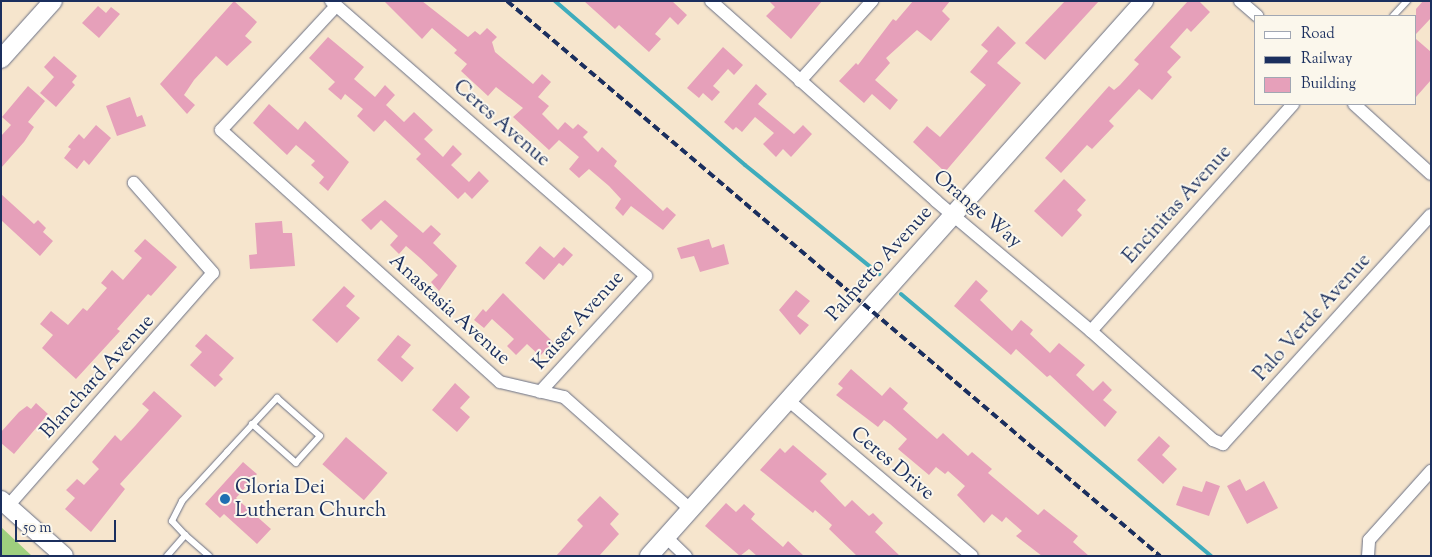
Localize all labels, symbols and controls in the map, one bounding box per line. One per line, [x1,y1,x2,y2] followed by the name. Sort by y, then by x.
[1254,15,1417,105] legend
[1301,24,1335,45] text: Road
[1301,49,1352,70] text: Railway
[1301,74,1356,95] text: Building
[448,75,554,173] street label: Ceres Avenue
[1119,141,1237,269] street label: Encinitas Avenue
[928,166,1026,254] street label: Orange Way
[822,201,938,327] street label: Palmetto Avenue
[383,249,515,371] street label: Anastasia Avenue
[1249,249,1377,387] street label: Palo Verde Avenue
[528,266,630,376] street label: Kaiser Avenue
[36,310,160,444] street label: Blanchard Avenue
[845,422,939,506] street label: Ceres Drive
[235,476,386,523] place label: Gloria Dei Lutheran Church
[219,493,231,505] marker: Gloria Dei Lutheran Church
[18,510,119,542] scale bar
[23,518,52,539] text: 50 m

